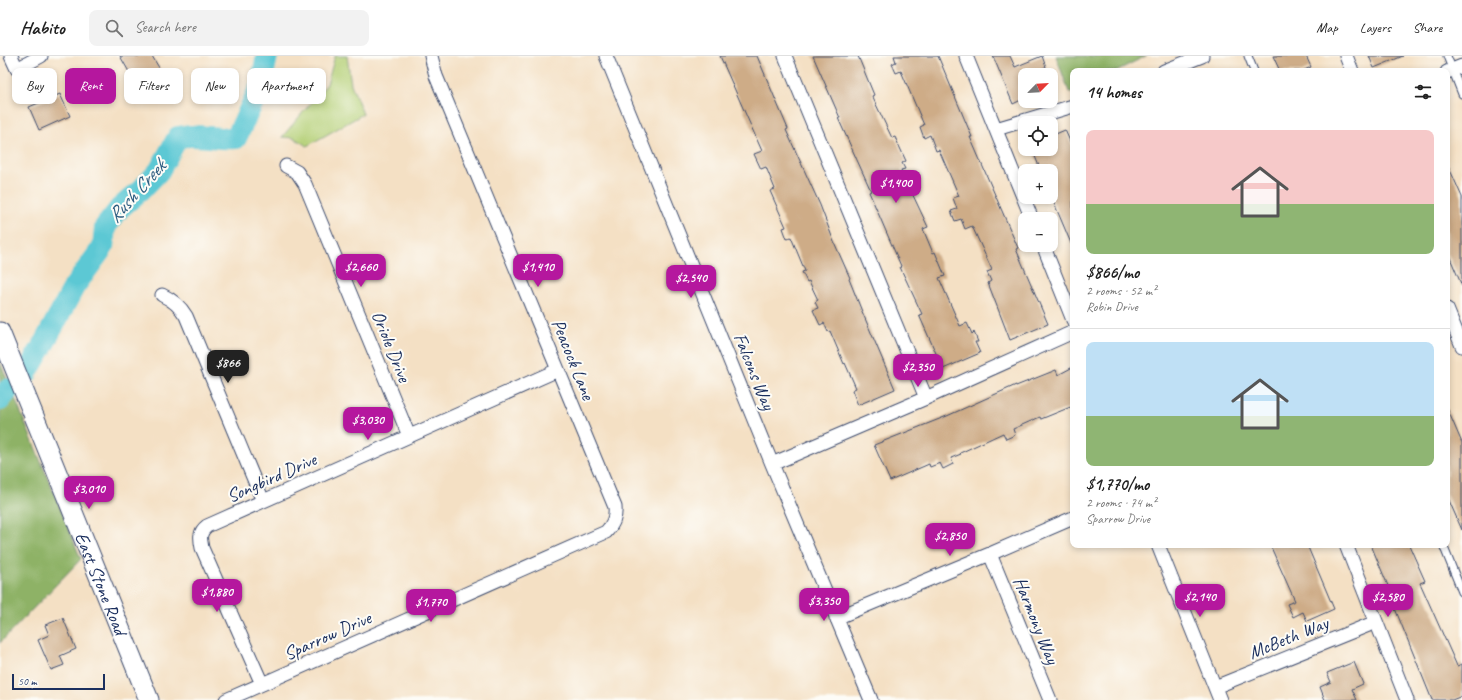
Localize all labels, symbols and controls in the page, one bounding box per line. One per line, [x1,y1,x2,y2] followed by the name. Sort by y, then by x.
[89,10,369,46] search box
[20,16,65,40] text: Habito
[103,17,125,39] icon: search
[135,18,196,37] text: Search here
[1316,19,1338,36] text: Map
[1360,19,1391,36] text: Layers
[1413,19,1442,36] text: Share
[12,68,57,104] chip: Buy
[65,68,116,104] chip: Rent
[124,68,183,104] chip: Filters
[191,68,239,104] chip: New
[247,68,326,104] chip: Apartment
[1018,68,1058,108] north arrow
[1018,68,1058,252] map controls
[1412,81,1434,103] icon: filters
[1086,82,1142,103] text: 14 homes
[1018,116,1058,156] button: locate
[102,152,173,228] water label: Rush Creek
[1224,156,1296,228] icon: home
[1018,164,1058,204] button: +
[863,170,929,204] pin: $1,400
[880,175,912,191] text: $1,400
[1018,212,1058,252] button: −
[328,254,394,288] pin: $2,660
[505,254,571,288] pin: $1,410
[345,259,377,275] text: $2,660
[522,259,554,275] text: $1,410
[1086,262,1139,283] text: $866/mo
[658,265,724,299] pin: $2,540
[675,270,707,286] text: $2,540
[1086,283,1156,299] text: 2 rooms · 52 m²
[1086,299,1138,315] text: Robin Drive
[366,307,417,387] street label: Oriole Drive
[546,315,601,405] street label: Peacock Lane
[728,330,781,415] street label: Falcons Way
[204,350,252,384] pin: $866
[885,354,951,388] pin: $2,350
[216,355,240,371] text: $866
[902,359,934,375] text: $2,350
[1224,368,1296,440] icon: home
[335,407,401,441] pin: $3,030
[352,412,384,428] text: $3,030
[223,447,322,508] street label: Songbird Drive
[1086,474,1149,495] text: $1,770/mo
[56,476,122,510] pin: $3,010
[73,481,105,497] text: $3,010
[1086,495,1156,511] text: 2 rooms · 74 m²
[1086,511,1150,527] text: Sparrow Drive
[917,523,983,557] pin: $2,850
[934,528,966,544] text: $2,850
[69,529,134,642] street label: East Stone Road
[1008,573,1065,669] street label: Harmony Way
[184,579,250,613] pin: $1,880
[201,584,233,600] text: $1,880
[1167,584,1233,618] pin: $2,140
[1355,584,1421,618] pin: $2,580
[791,588,857,622] pin: $3,350
[398,589,464,623] pin: $1,770
[1184,589,1216,605] text: $2,140
[1372,589,1404,605] text: $2,580
[808,593,840,609] text: $3,350
[415,594,447,610] text: $1,770
[280,605,377,666] street label: Sparrow Drive
[1245,611,1333,665] street label: McBeth Way
[12,672,105,691] scale bar
[18,674,37,688] text: 50 m

